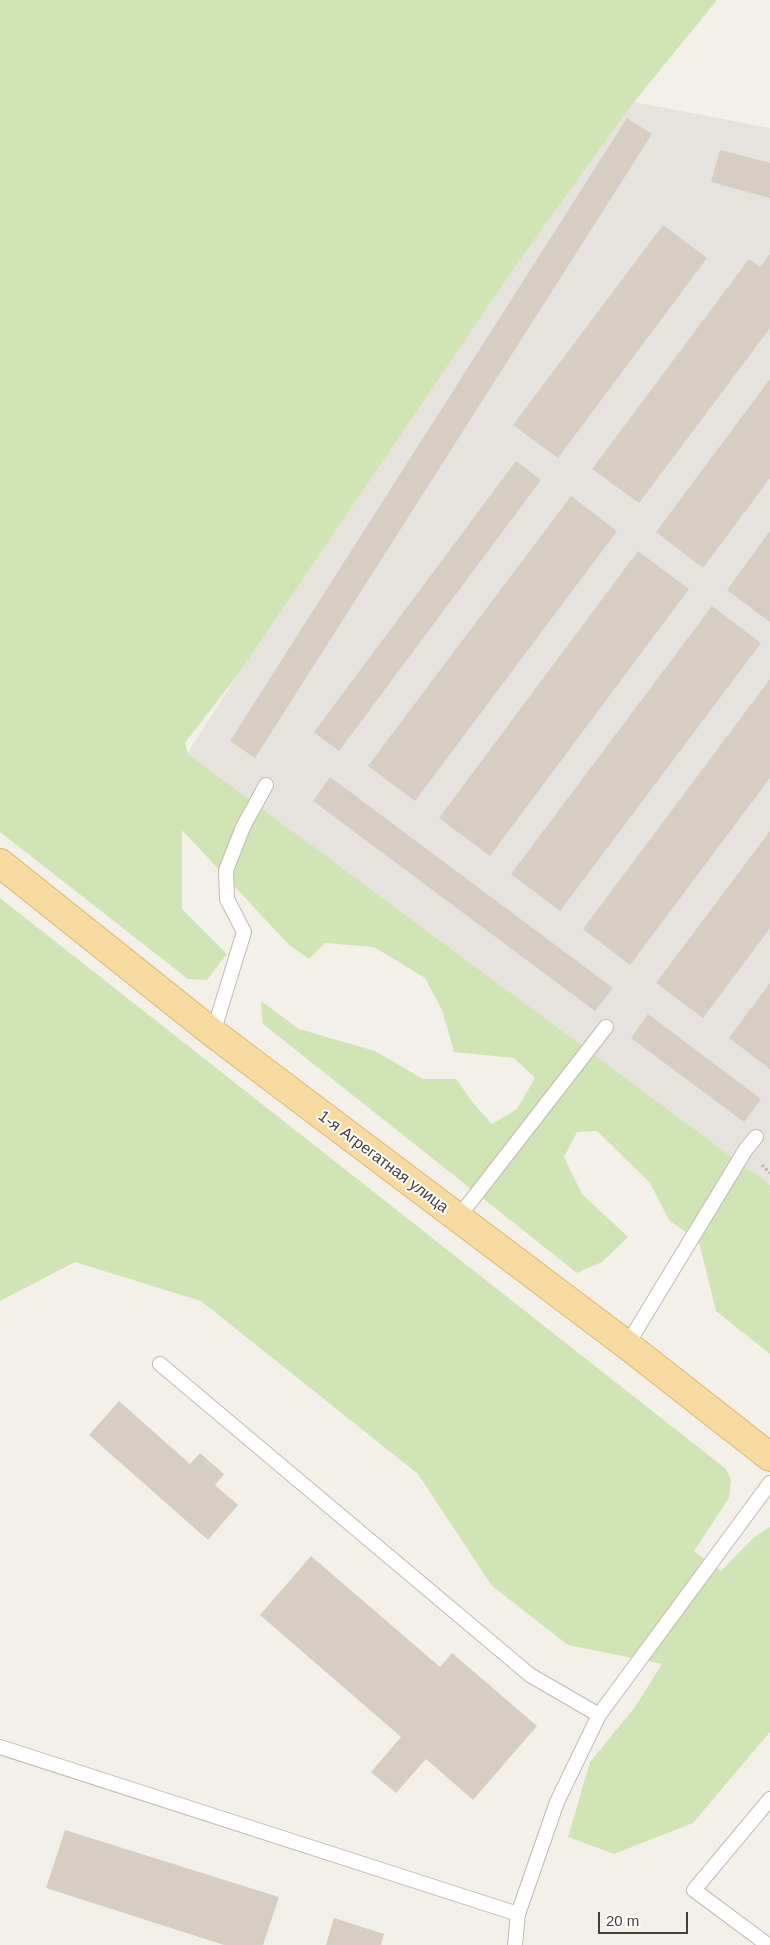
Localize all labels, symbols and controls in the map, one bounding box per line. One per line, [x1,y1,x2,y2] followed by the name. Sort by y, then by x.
[314,1107,452,1217] street label: 1-я Агрегатная улица
[600,1902,690,1934] scale bar
[606,1912,639,1929] text: 20 m

